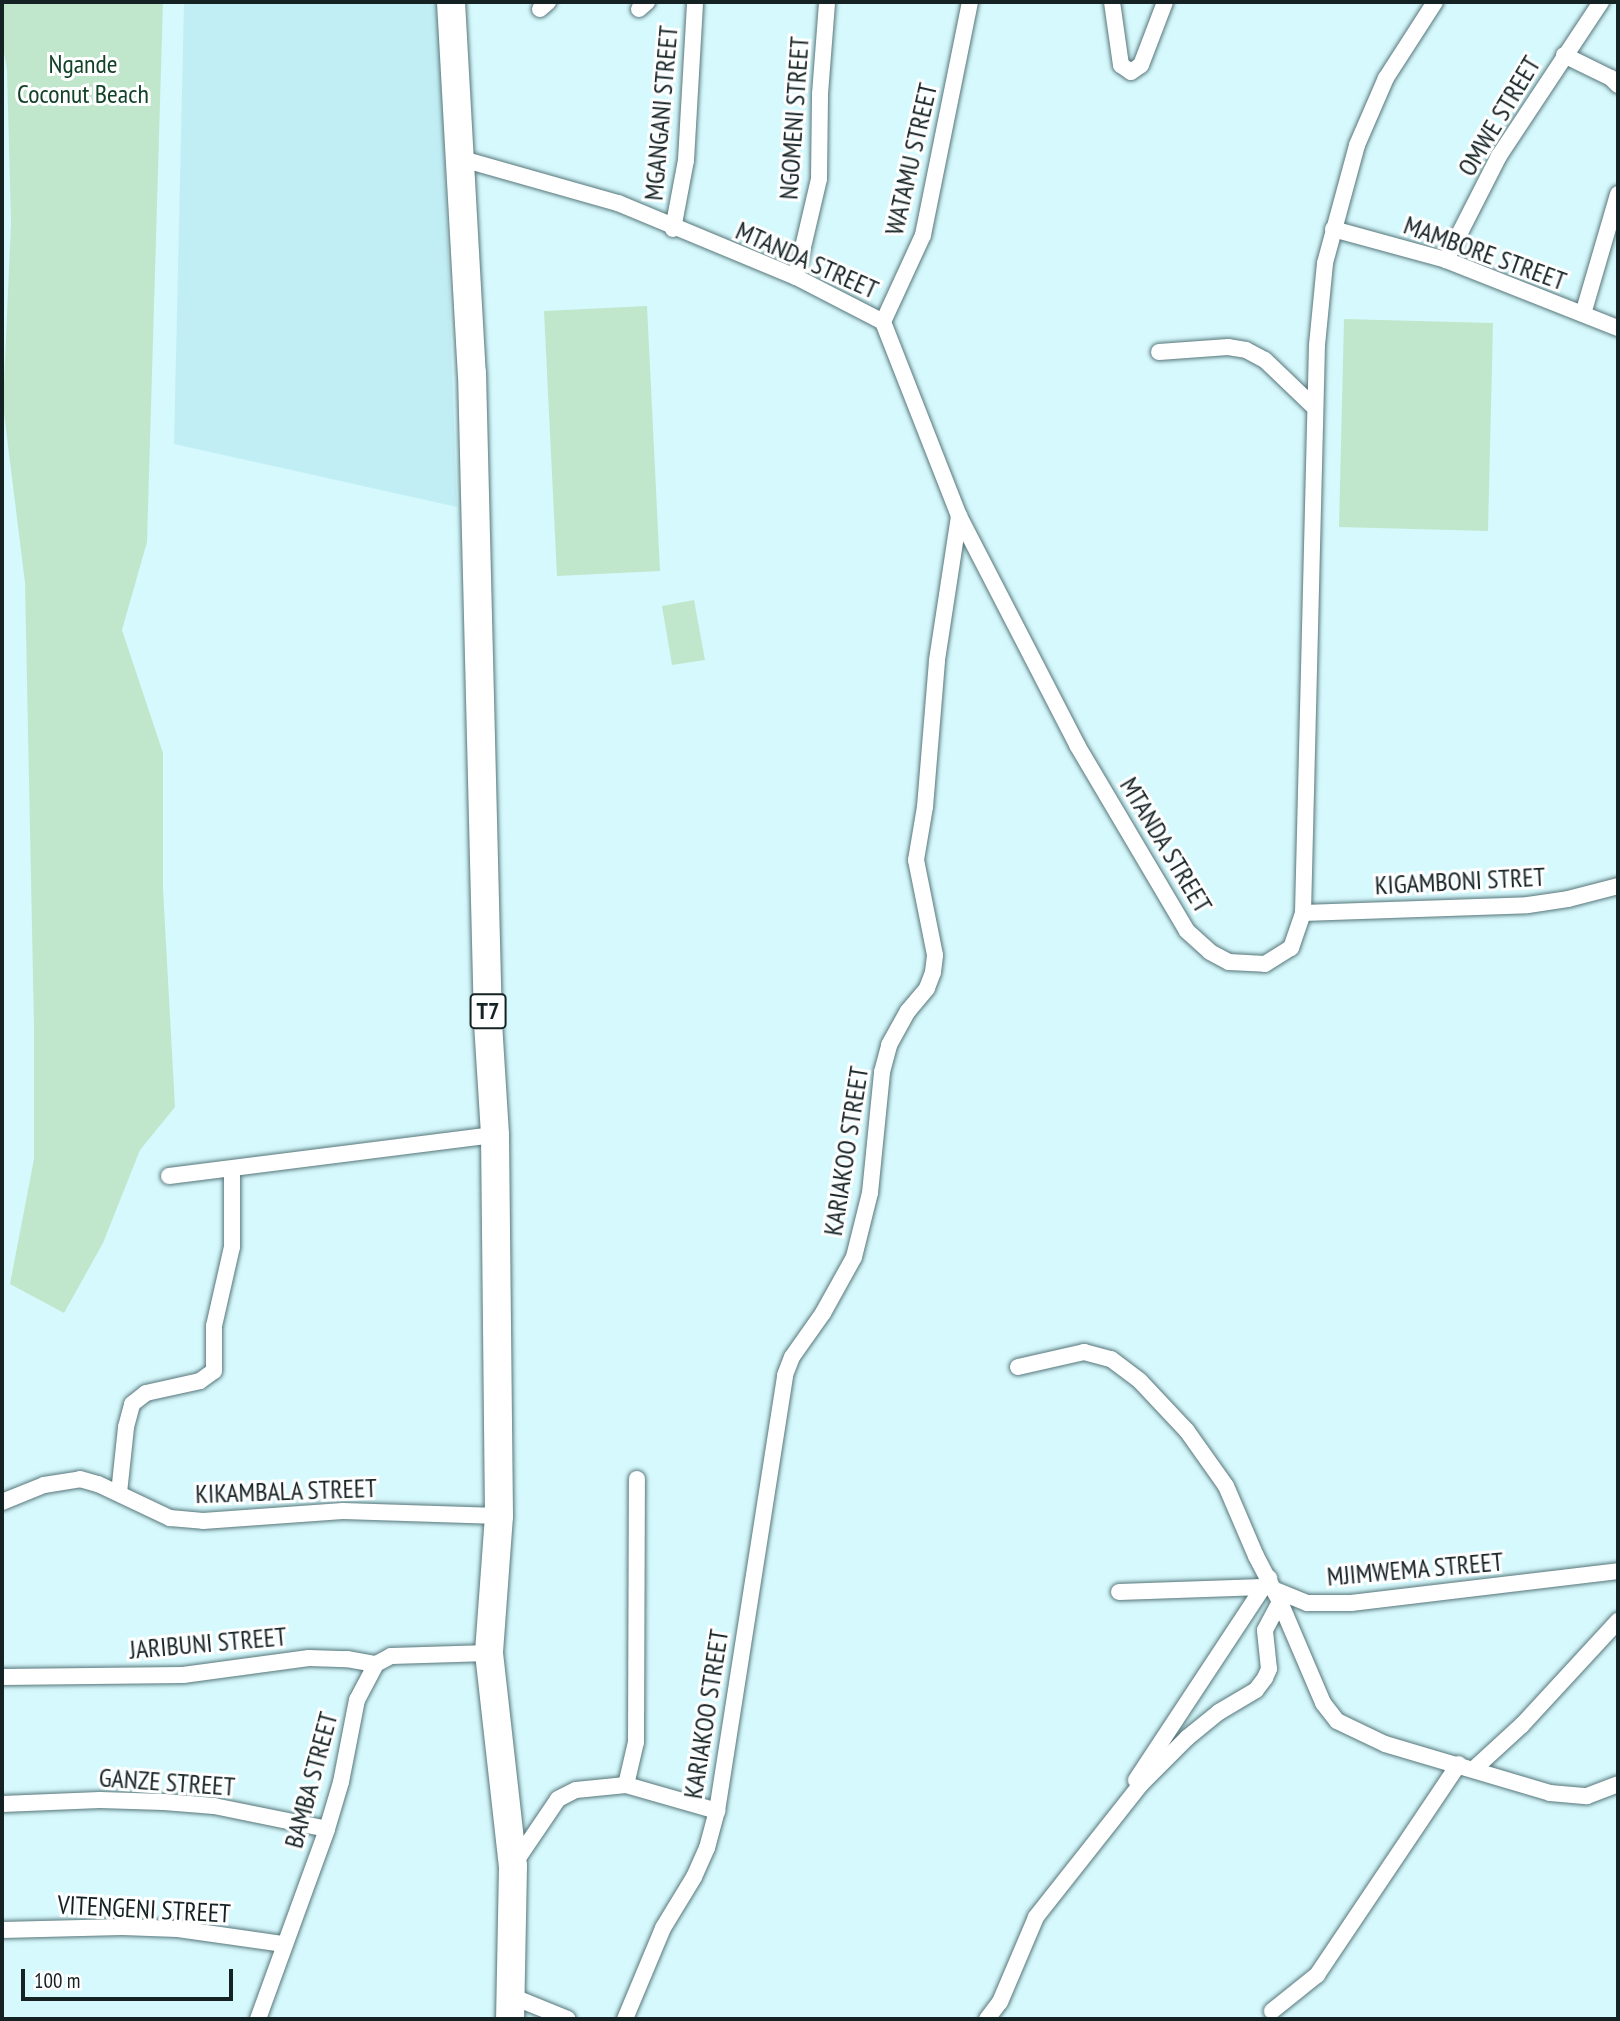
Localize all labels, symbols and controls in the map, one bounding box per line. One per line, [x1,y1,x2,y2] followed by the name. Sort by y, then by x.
[638,24,684,202] street label: MGANGANI STREET
[773,35,815,201] street label: NGOMENI STREET
[17,48,149,110] park label: Ngande Coconut Beach
[1451,50,1547,182] street label: OMWE STREET
[878,80,944,238] street label: WATAMU STREET
[1400,209,1570,297] street label: MAMBORE STREET
[731,215,883,305] street label: MTANDA STREET
[1113,771,1219,919] street label: MTANDA STREET
[1374,861,1546,901] street label: KIGAMBONI STRET
[469,990,507,1031] road number: T7
[817,1064,875,1238] street label: KARIAKOO STREET
[194,1472,378,1510] street label: KIKAMBALA STREET
[1325,1546,1505,1592] street label: MJIMWEMA STREET
[128,1621,288,1665] street label: JARIBUNI STREET
[677,1627,735,1801] street label: KARIAKOO STREET
[278,1708,344,1852] street label: BAMBA STREET
[98,1762,236,1802] street label: GANZE STREET
[57,1889,231,1929] street label: VITENGENI STREET
[24,1954,236,1998] scale bar
[34,1967,80,1994] text: 100 m

